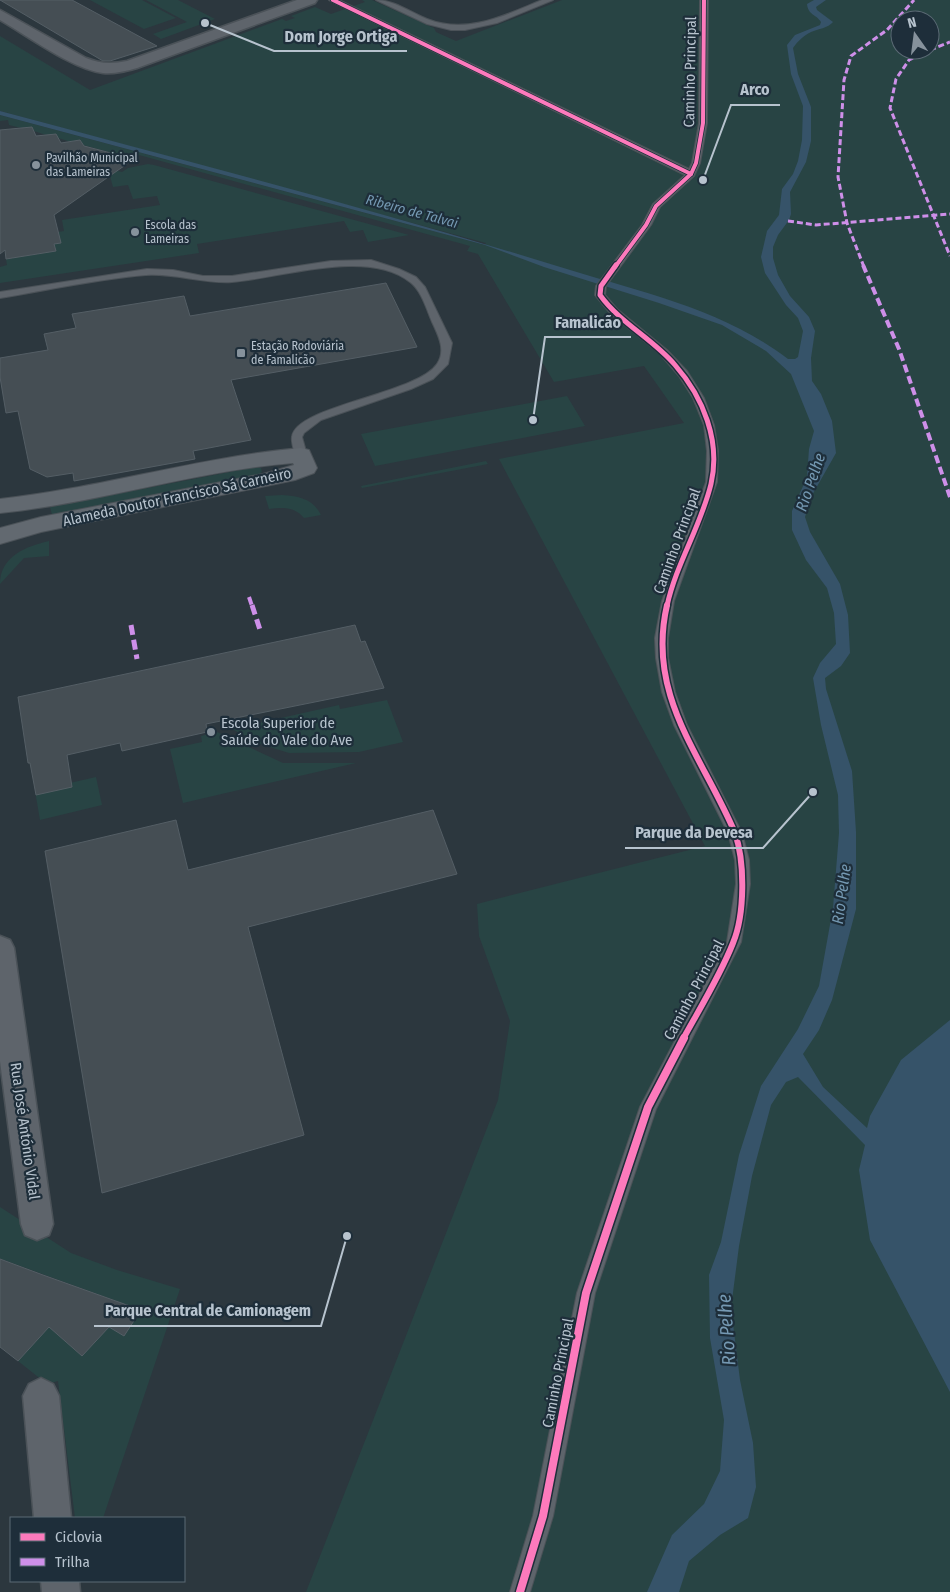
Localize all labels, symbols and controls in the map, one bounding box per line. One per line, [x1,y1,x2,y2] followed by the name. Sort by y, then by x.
[890,10,940,60] north arrow
[906,14,918,32] text: N
[680,16,700,128] street label: Caminho Principal
[274,20,407,51] callout: Dom Jorge Ortiga
[285,27,397,46] text: Dom Jorge Ortiga
[731,74,780,105] callout: Arco
[739,80,770,99] text: Arco
[46,151,138,179] place label: Pavilhão Municipal das Lameiras
[30,159,42,171] marker: Pavilhão Municipal das Lameiras
[364,191,460,232] water label: Ribeiro de Talvai
[145,218,196,246] place label: Escola das Lameiras
[129,226,141,238] marker: Escola das Lameiras
[545,306,631,337] callout: Famalicão
[555,313,621,332] text: Famalicão
[251,339,344,367] place label: Estação Rodoviária de Famalicão
[235,347,247,359] marker: Estação Rodoviária de Famalicão
[792,450,829,514] water label: Rio Pelhe
[61,464,293,530] street label: Alameda Doutor Francisco Sá Carneiro
[650,486,704,596] street label: Caminho Principal
[221,714,353,749] place label: Escola Superior de Saúde do Vale do Ave
[205,726,217,738] marker: Escola Superior de Saúde do Vale do Ave
[625,817,763,848] callout: Parque da Devesa
[635,823,753,842] text: Parque da Devesa
[828,863,855,925] water label: Rio Pelhe
[660,937,728,1043] street label: Caminho Principal
[6,1061,44,1201] street label: Rua José António Vidal
[713,1294,740,1366] water label: Rio Pelhe
[94,1295,321,1326] callout: Parque Central de Camionagem
[105,1301,311,1320] text: Parque Central de Camionagem
[539,1317,577,1429] street label: Caminho Principal
[10,1517,185,1582] legend
[55,1528,102,1546] text: Ciclovia
[55,1553,90,1571] text: Trilha

